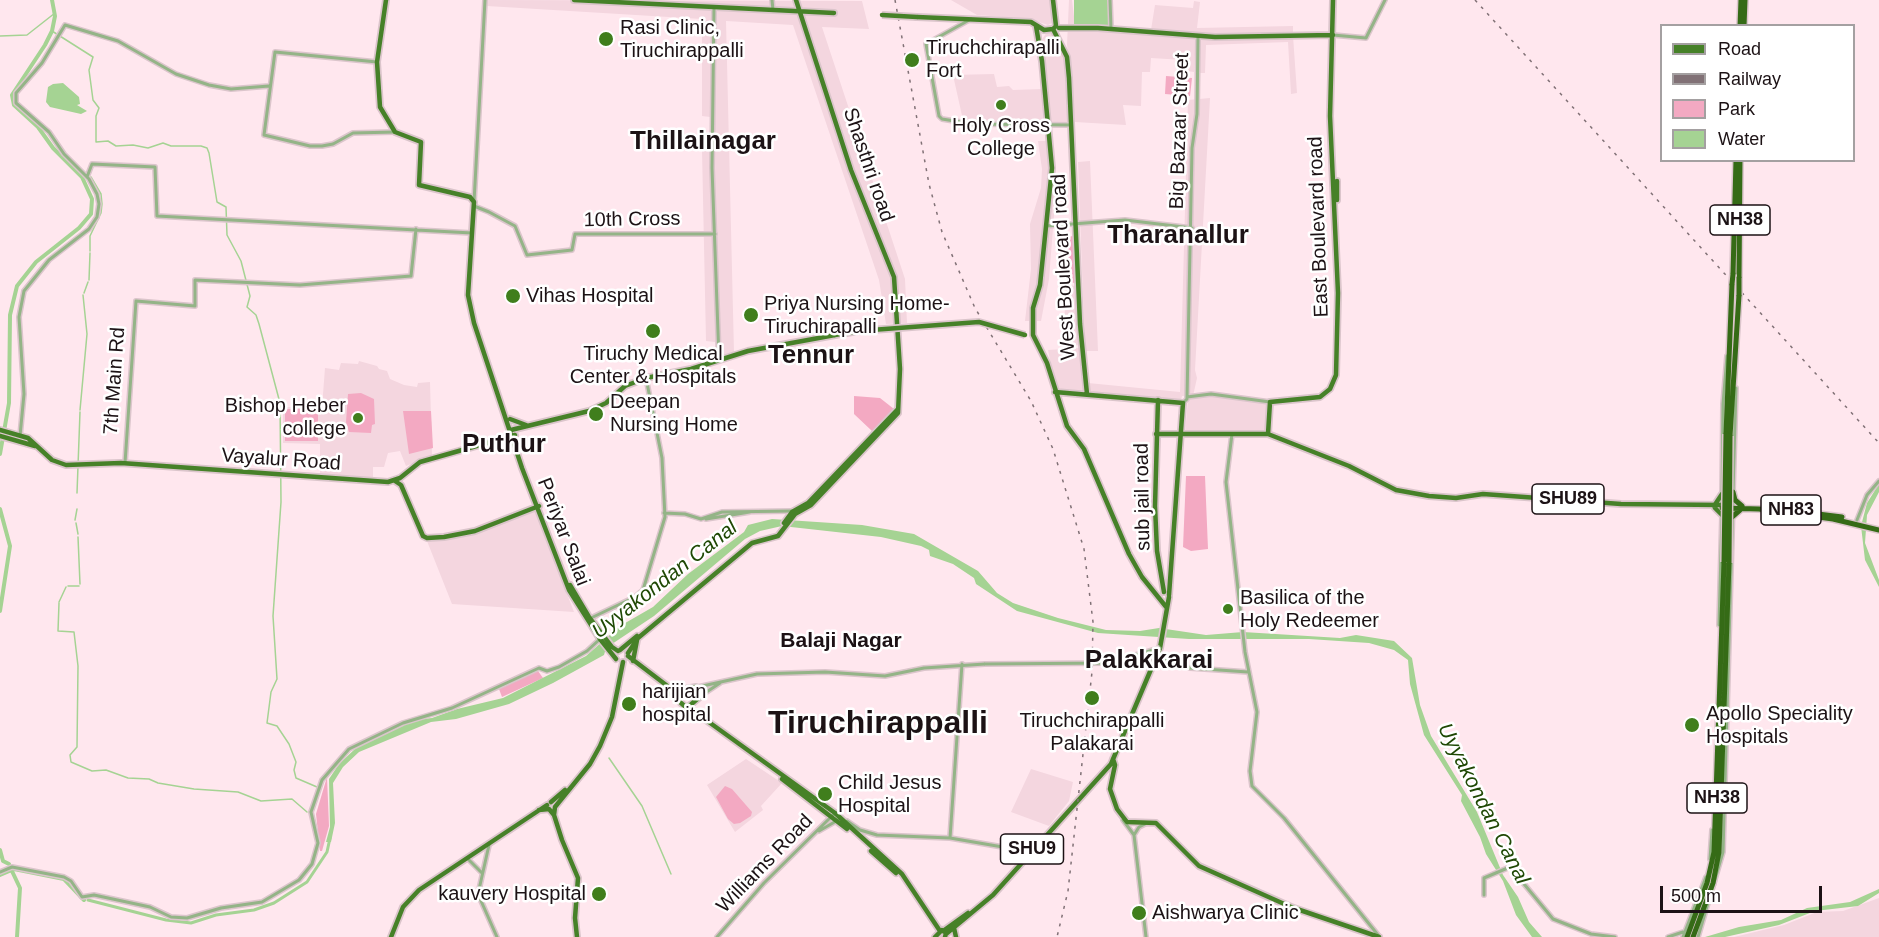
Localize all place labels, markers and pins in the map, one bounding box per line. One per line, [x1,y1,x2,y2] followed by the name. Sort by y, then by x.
[620,16,744,63] place label: Rasi Clinic, Tiruchirappalli
[597,30,615,48] marker: Rasi Clinic, Tiruchirappalli
[926,36,1060,83] place label: Tiruchchirapalli Fort
[903,51,921,69] marker: Tiruchchirapalli Fort
[994,98,1008,112] marker: Holy Cross College
[952,114,1050,161] place label: Holy Cross College
[526,284,653,308] place label: Vihas Hospital
[504,287,522,305] marker: Vihas Hospital
[764,292,950,339] place label: Priya Nursing Home- Tiruchirapalli
[742,306,760,324] marker: Priya Nursing Home- Tiruchirapalli
[644,322,662,340] marker: Tiruchy Medical Center & Hospitals
[570,342,736,389] place label: Tiruchy Medical Center & Hospitals
[610,390,738,437] place label: Deepan Nursing Home
[225,394,346,441] place label: Bishop Heber college
[587,405,605,423] marker: Deepan Nursing Home
[351,411,365,425] marker: Bishop Heber college
[1240,586,1379,633] place label: Basilica of the Holy Redeemer
[1221,602,1235,616] marker: Basilica of the Holy Redeemer
[642,680,711,727] place label: harijian hospital
[1083,689,1101,707] marker: Tiruchchirappalli Palakarai
[620,695,638,713] marker: harijian hospital
[1706,702,1853,749] place label: Apollo Speciality Hospitals
[1020,709,1164,756] place label: Tiruchchirappalli Palakarai
[1683,716,1701,734] marker: Apollo Speciality Hospitals
[838,771,941,818] place label: Child Jesus Hospital
[816,785,834,803] marker: Child Jesus Hospital
[438,882,586,906] place label: kauvery Hospital
[590,885,608,903] marker: kauvery Hospital
[1152,901,1299,925] place label: Aishwarya Clinic
[1130,904,1148,922] marker: Aishwarya Clinic

